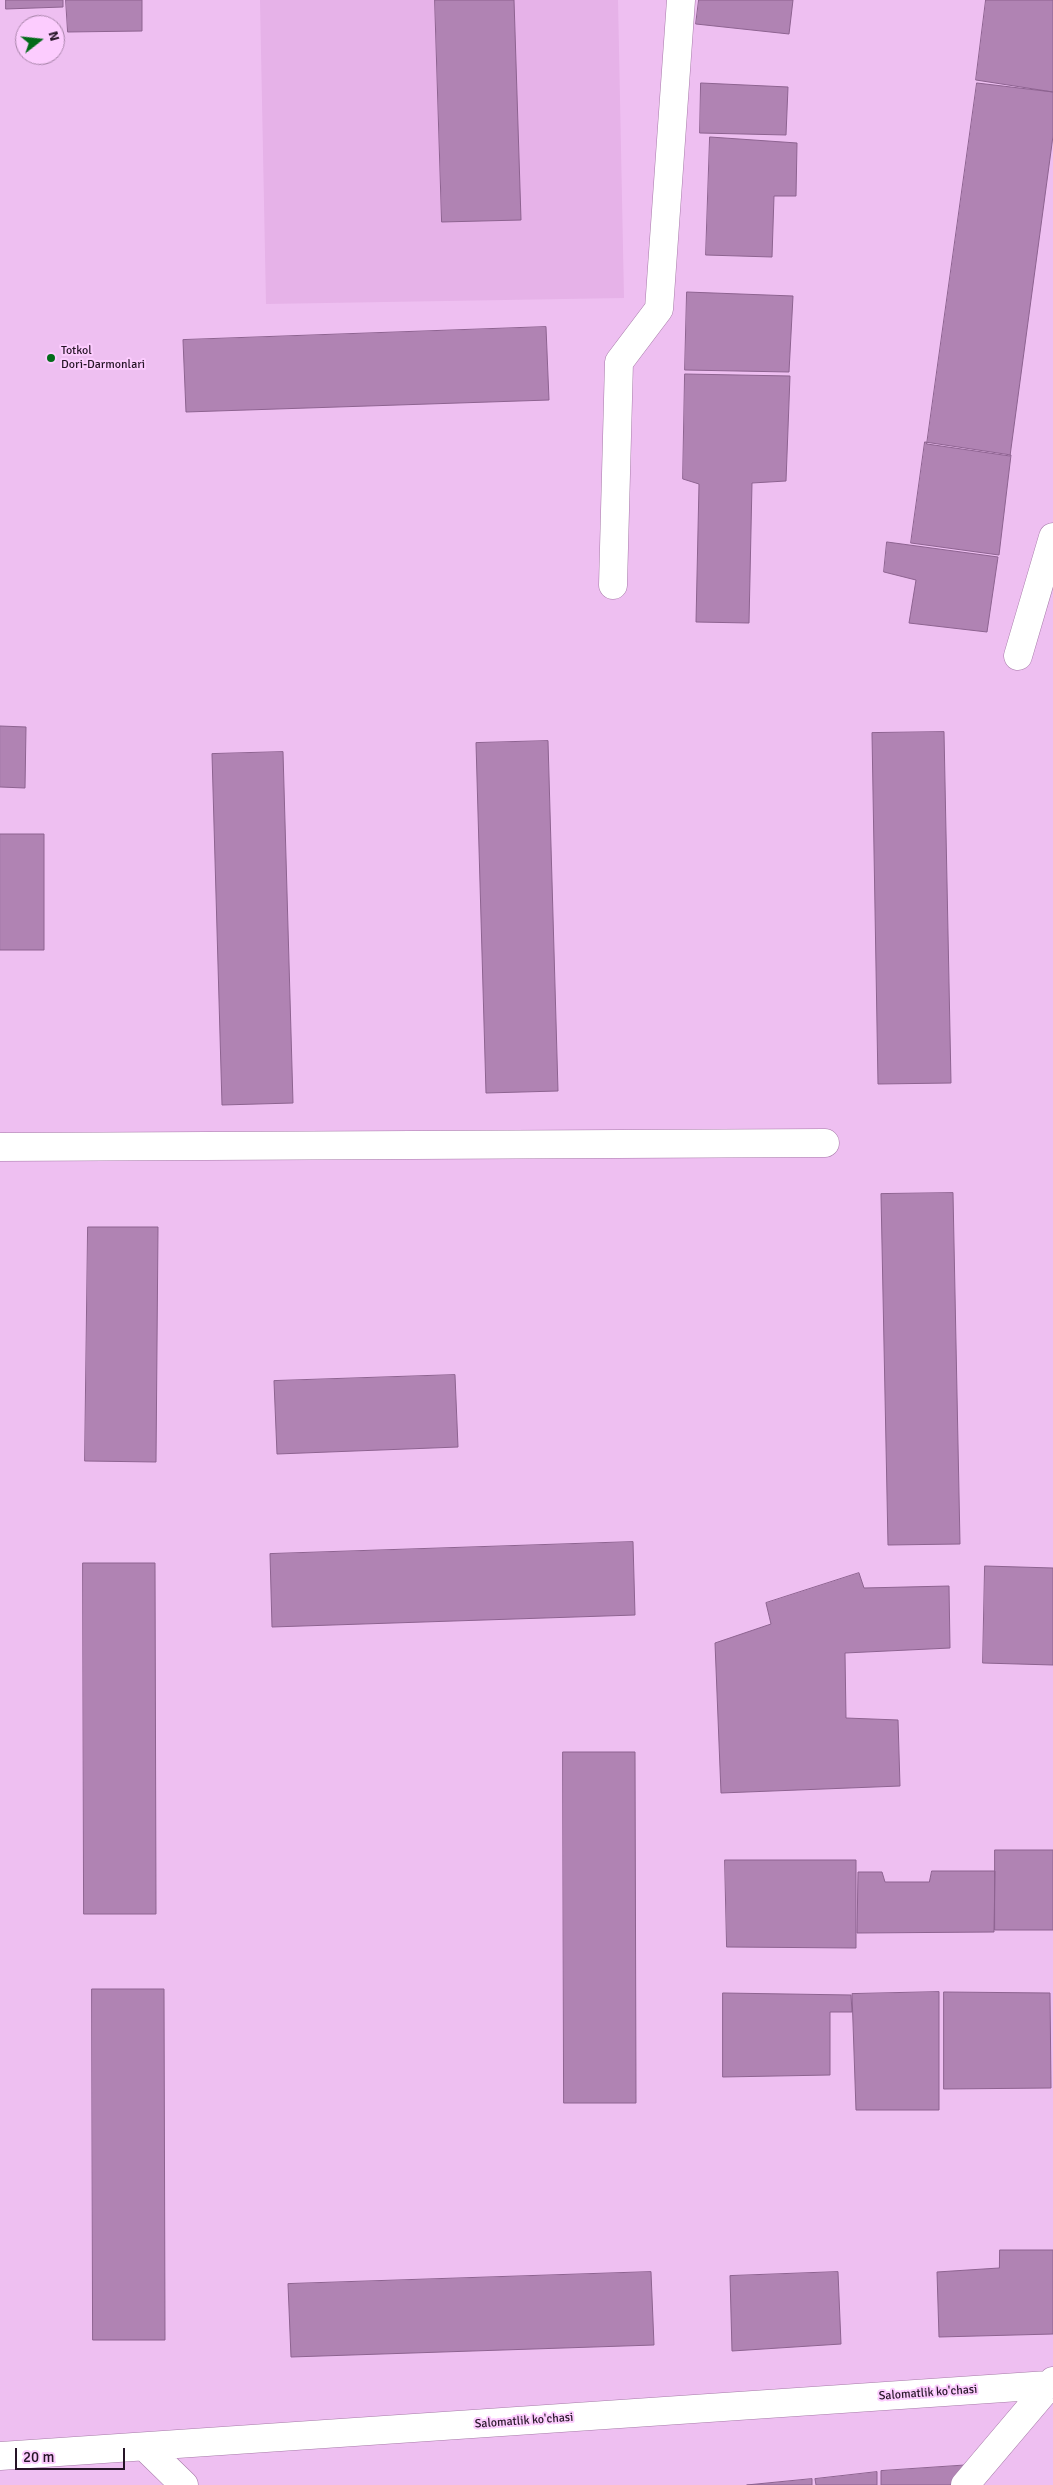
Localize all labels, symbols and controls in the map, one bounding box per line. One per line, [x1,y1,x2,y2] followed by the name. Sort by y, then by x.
[15,15,65,65] north arrow
[44,29,63,43] text: N
[61,344,145,372] place label: Totkol Dori-Darmonlari
[45,352,57,364] marker: Totkol Dori-Darmonlari
[878,2382,978,2404] street label: Salomatlik ko'chasi
[474,2410,574,2432] street label: Salomatlik ko'chasi
[18,2438,128,2470] scale bar
[23,2448,54,2466] text: 20 m

